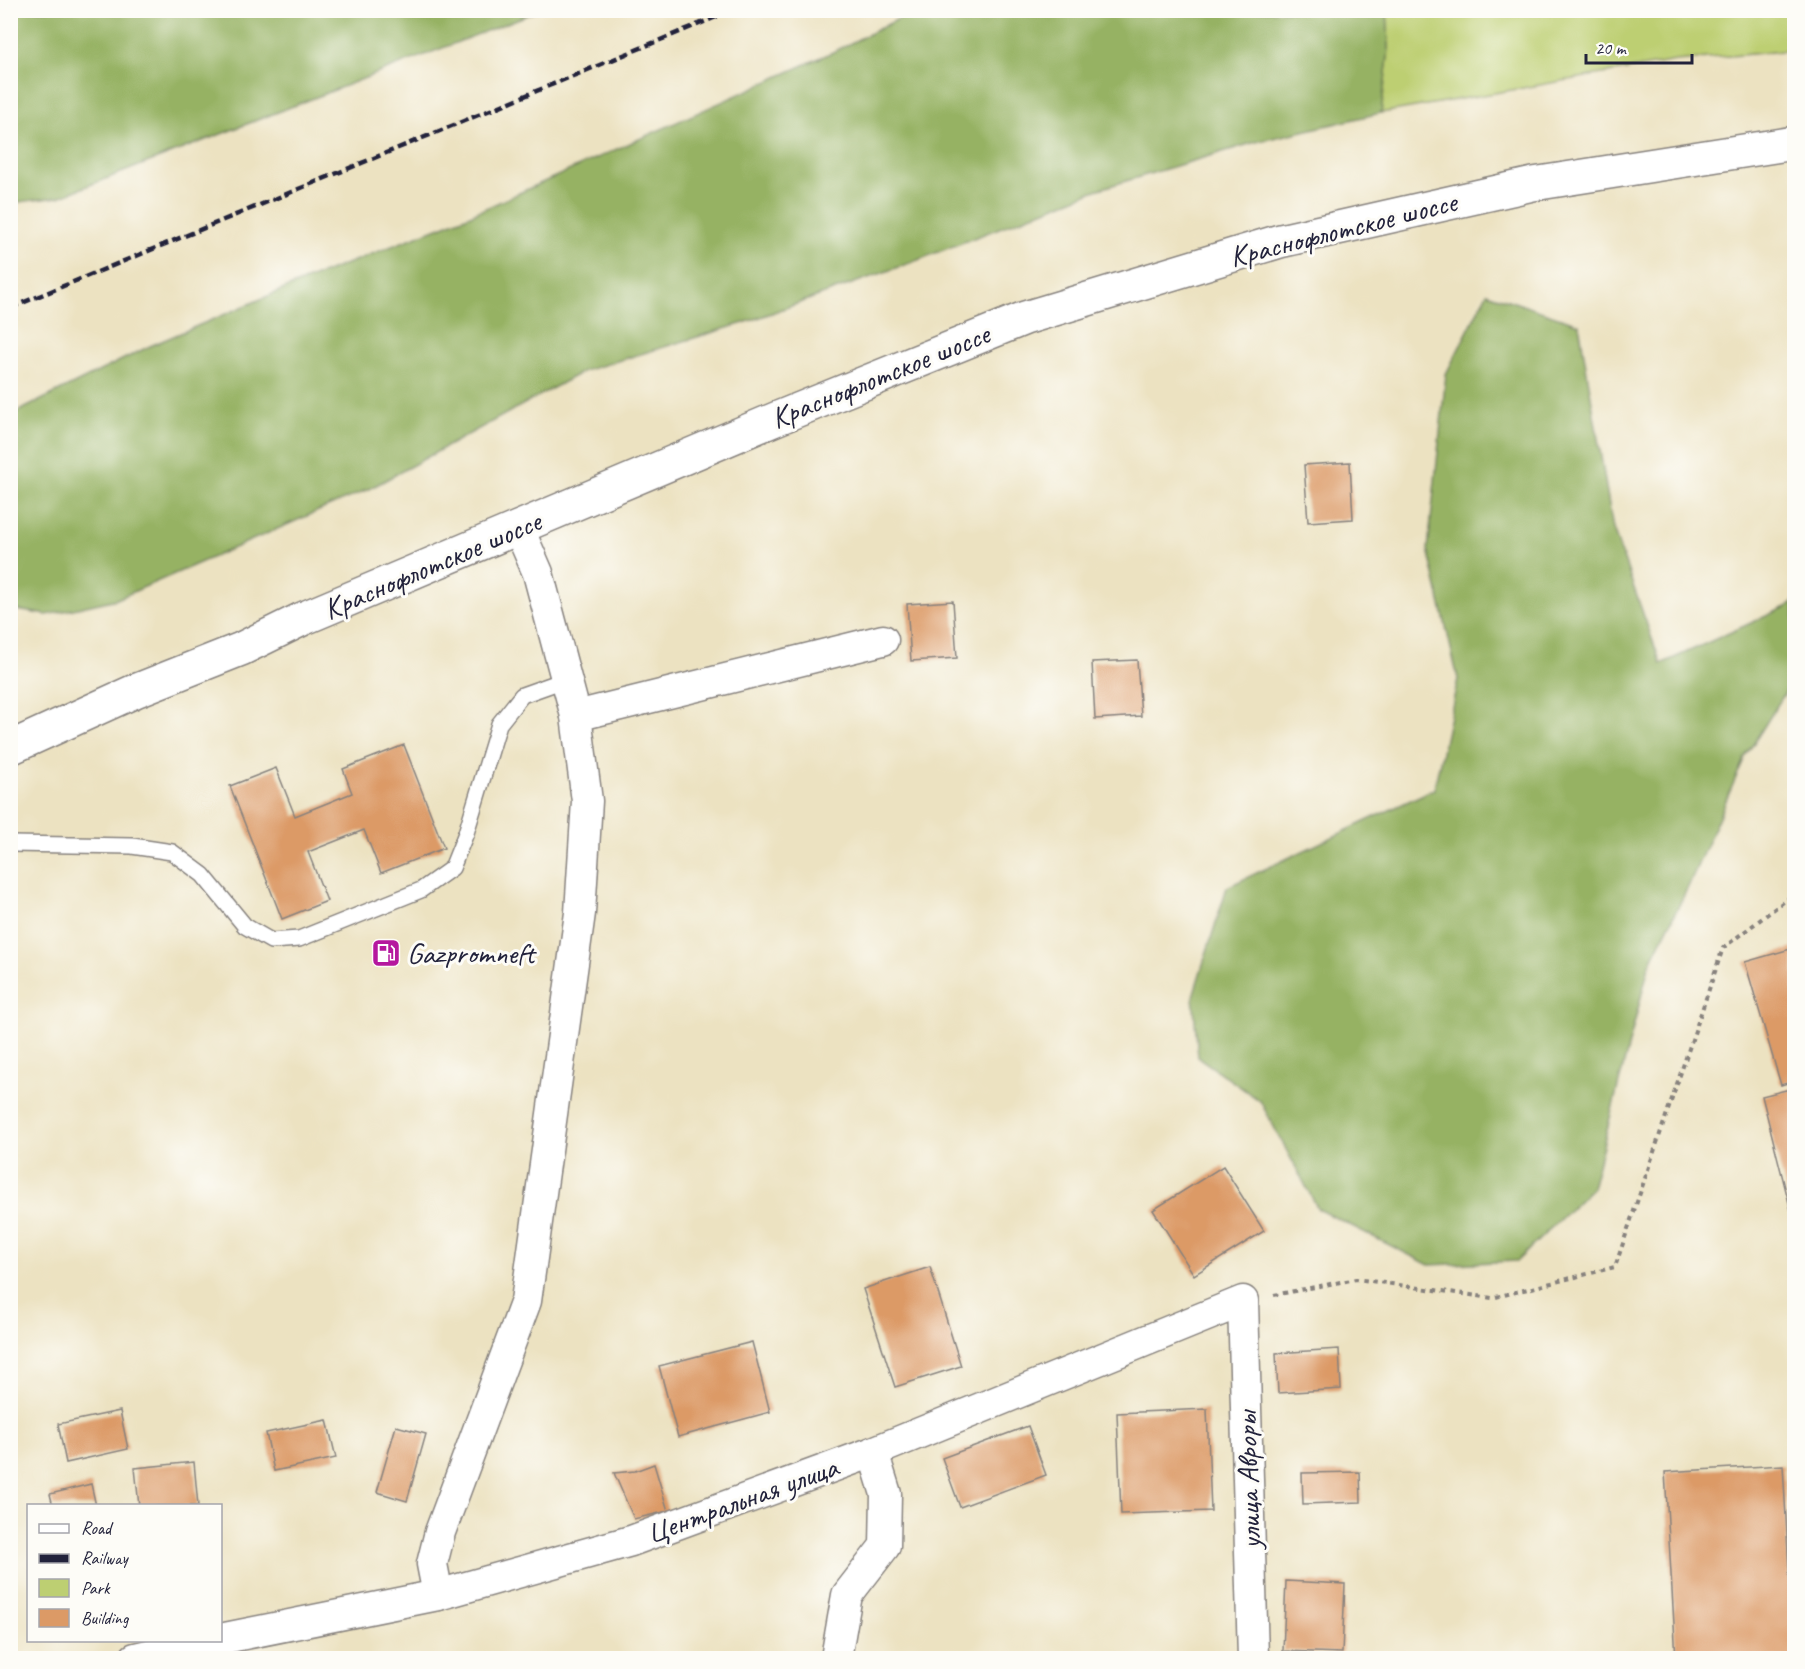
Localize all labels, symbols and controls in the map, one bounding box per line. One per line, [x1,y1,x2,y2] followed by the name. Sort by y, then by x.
[1586,27,1692,65] scale bar
[1595,37,1628,59] text: 20 m
[1226,182,1463,276] street label: Краснофлотское шоссе
[765,314,997,437] street label: Краснофлотское шоссе
[318,501,549,628] street label: Краснофлотское шоссе
[407,934,537,972] place label: Gazpromneft
[370,937,402,969] fuel station icon: Gazpromneft
[1227,1408,1269,1552] street label: улица Авроры
[641,1447,845,1552] street label: Центральная улица
[27,1504,222,1642] legend
[81,1517,114,1539] text: Road
[81,1547,129,1569] text: Railway
[81,1577,111,1599] text: Park
[81,1607,130,1629] text: Building

